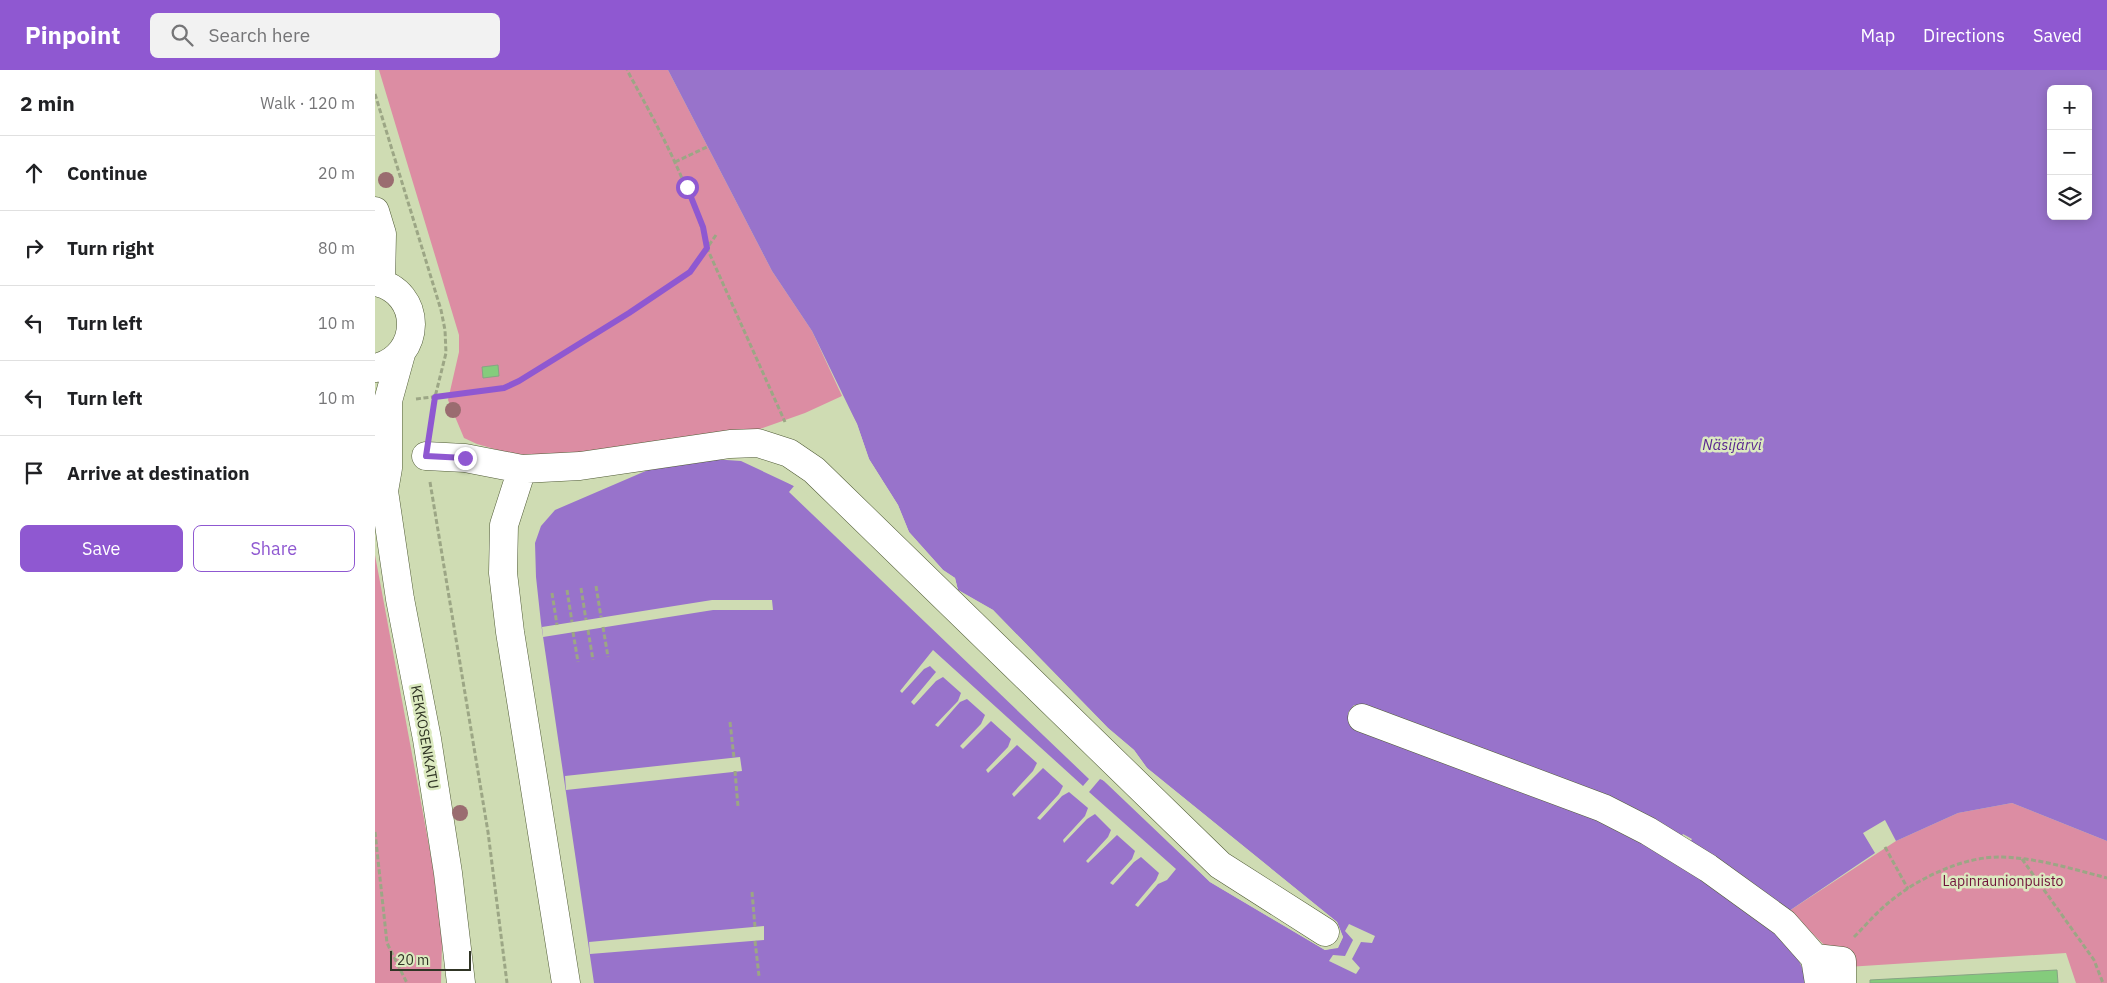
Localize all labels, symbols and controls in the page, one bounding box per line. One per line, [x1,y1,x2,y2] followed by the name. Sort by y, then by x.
[150,13,500,58] search box
[25,19,120,51] text: Pinpoint
[168,21,196,49] icon: search
[208,23,310,47] text: Search here
[1860,24,1895,47] text: Map
[1923,24,2005,47] text: Directions
[2033,24,2082,47] text: Saved
[2047,85,2092,220] map controls
[2047,85,2092,130] button: +
[20,89,75,117] text: 2 min
[260,93,355,113] text: Walk · 120 m
[2047,130,2092,175] button: −
[20,159,48,187] icon: ahead
[67,161,147,185] text: Continue
[318,163,355,183] text: 20 m
[2047,175,2092,220] button: layers
[676,176,699,199] route start
[20,234,48,262] icon: right
[67,236,154,260] text: Turn right
[318,238,355,258] text: 80 m
[20,309,48,337] icon: left
[67,311,143,335] text: Turn left
[318,313,355,333] text: 10 m
[20,384,48,412] icon: left
[67,386,143,410] text: Turn left
[318,388,355,408] text: 10 m
[1702,435,1762,454] water label: Näsijärvi
[454,447,477,470] route end
[20,459,48,487] icon: arrive
[67,461,250,485] text: Arrive at destination
[20,525,183,572] button: Save
[193,525,355,572] button: Share
[407,684,443,790] street label: KEKKOSENKATU
[1943,872,2064,890] park label: Lapinraunionpuisto
[390,948,471,971] scale bar
[397,951,429,969] text: 20 m

